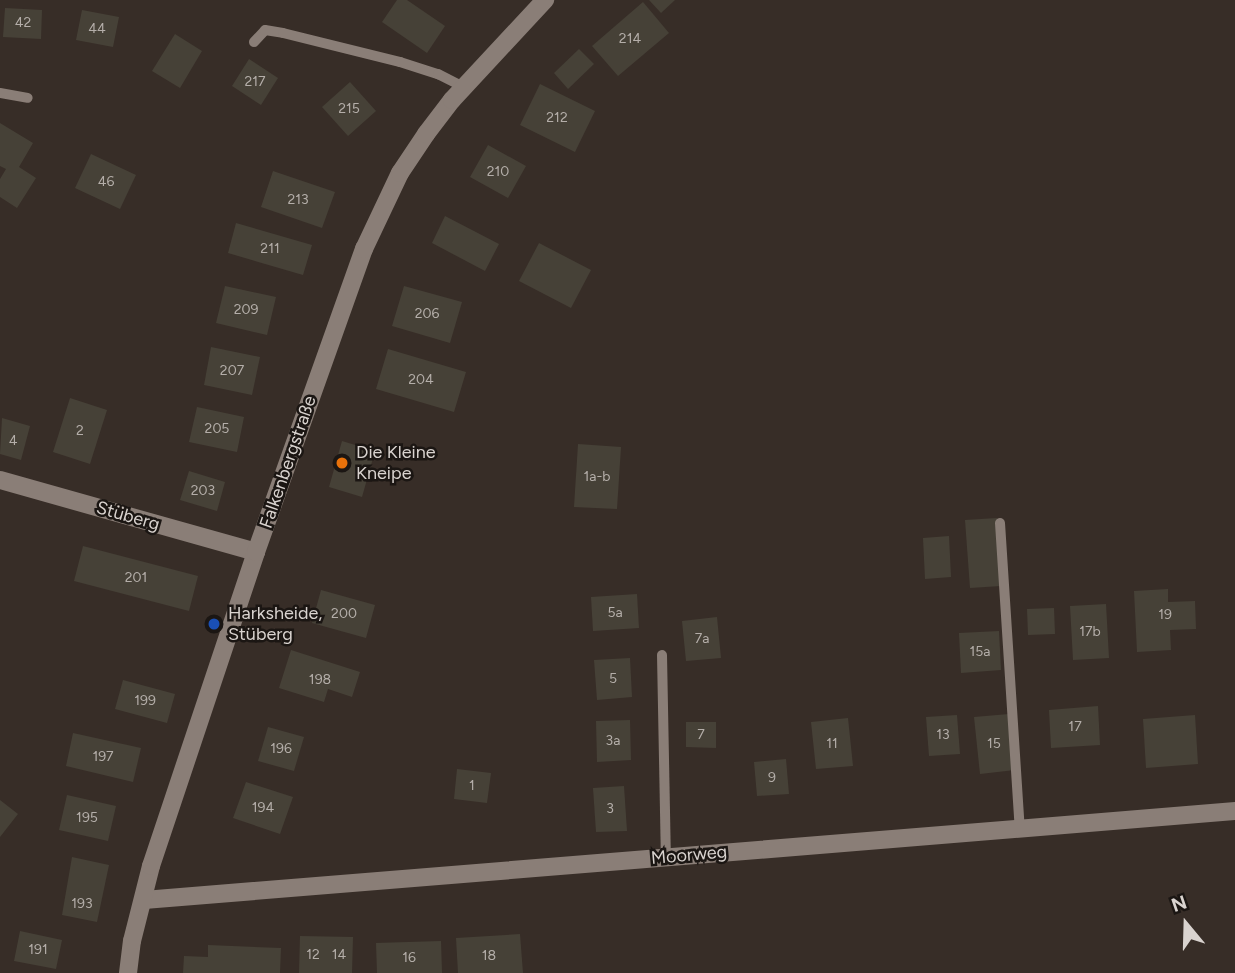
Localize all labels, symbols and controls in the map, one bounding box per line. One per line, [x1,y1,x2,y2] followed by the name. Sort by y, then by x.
[15,15,31,31] house number: 42
[88,21,106,37] house number: 44
[619,31,641,47] house number: 214
[244,74,266,90] house number: 217
[338,101,360,117] house number: 215
[546,110,568,126] house number: 212
[487,164,509,180] house number: 210
[98,174,114,190] house number: 46
[287,192,309,208] house number: 213
[260,241,280,257] house number: 211
[234,302,258,318] house number: 209
[415,306,439,322] house number: 206
[220,363,244,379] house number: 207
[408,372,434,388] house number: 204
[255,393,321,531] street label: Falkenbergstraße
[205,421,229,437] house number: 205
[76,423,84,439] house number: 2
[9,433,17,449] house number: 4
[356,442,436,484] place label: Die Kleine Kneipe
[334,455,350,471] marker: Die Kleine Kneipe
[584,469,610,485] house number: 1a-b
[191,483,215,499] house number: 203
[94,497,162,535] street label: Stüberg
[125,570,147,586] house number: 201
[228,603,322,646] place label: Harksheide, Stüberg
[607,605,623,621] house number: 5a
[331,606,357,622] house number: 200
[1158,607,1172,623] house number: 19
[206,616,222,632] marker: Harksheide, Stüberg
[1079,624,1101,640] house number: 17b
[695,631,709,647] house number: 7a
[970,644,990,660] house number: 15a
[609,671,617,687] house number: 5
[309,672,331,688] house number: 198
[134,693,156,709] house number: 199
[1068,719,1082,735] house number: 17
[697,727,705,743] house number: 7
[936,727,950,743] house number: 13
[606,733,620,749] house number: 3a
[826,736,838,752] house number: 11
[987,736,1001,752] house number: 15
[270,741,292,757] house number: 196
[92,749,114,765] house number: 197
[768,770,776,786] house number: 9
[469,778,475,794] house number: 1
[252,800,274,816] house number: 194
[606,801,614,817] house number: 3
[76,810,98,826] house number: 195
[650,841,728,869] street label: Moorweg
[1151,889,1221,959] north arrow
[1168,890,1190,917] text: N
[71,896,93,912] house number: 193
[28,942,48,958] house number: 191
[306,947,320,963] house number: 12
[332,947,346,963] house number: 14
[482,948,496,964] house number: 18
[402,950,416,966] house number: 16

